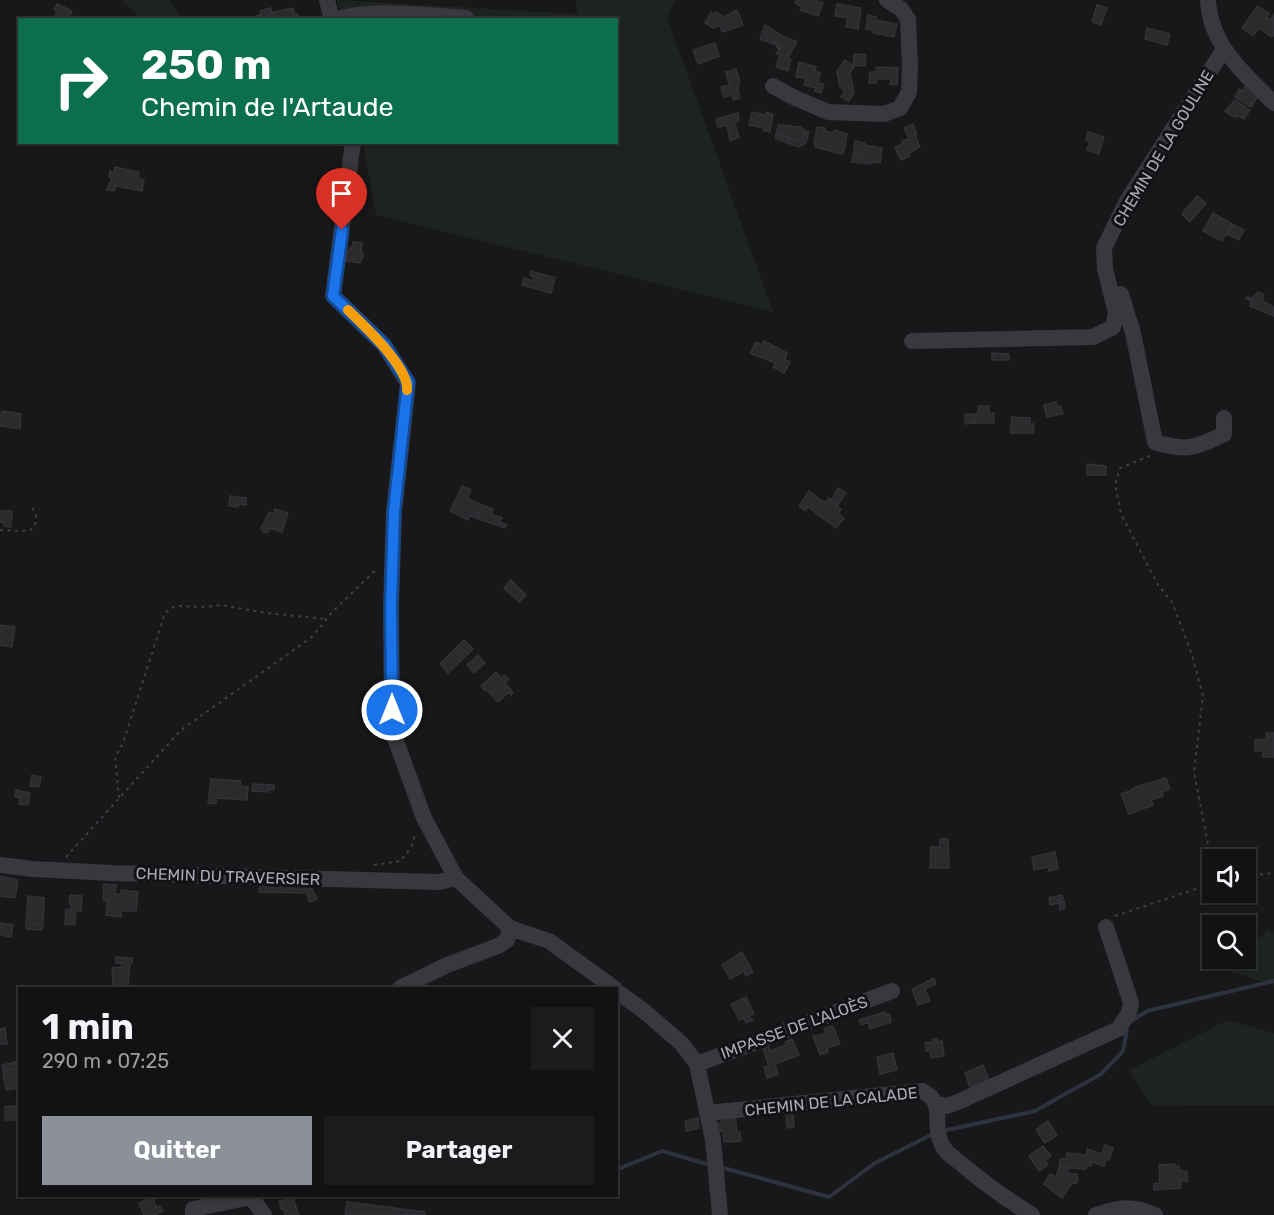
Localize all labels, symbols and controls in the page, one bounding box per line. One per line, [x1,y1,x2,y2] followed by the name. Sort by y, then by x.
[141,40,271,90] text: 250 m
[42,42,120,120] icon: right
[1109,67,1218,230] street label: CHEMIN DE LA GOULINE
[141,91,394,123] text: Chemin de l'Artaude
[316,168,367,230] pin
[325,177,358,210] icon: arrive
[360,678,424,742] position arrow
[1202,849,1256,969] map controls
[1202,849,1256,903] button: sound
[135,864,321,889] street label: CHEMIN DU TRAVERSIER
[1202,915,1256,969] button: search
[718,992,870,1063] street label: IMPASSE DE L'ALOÈS
[42,1005,134,1048] text: 1 min
[531,1007,594,1070] button: close
[42,1049,169,1073] text: 290 m · 07:25
[744,1083,918,1120] street label: CHEMIN DE LA CALADE
[42,1116,312,1185] button: Quitter
[324,1116,594,1185] button: Partager

